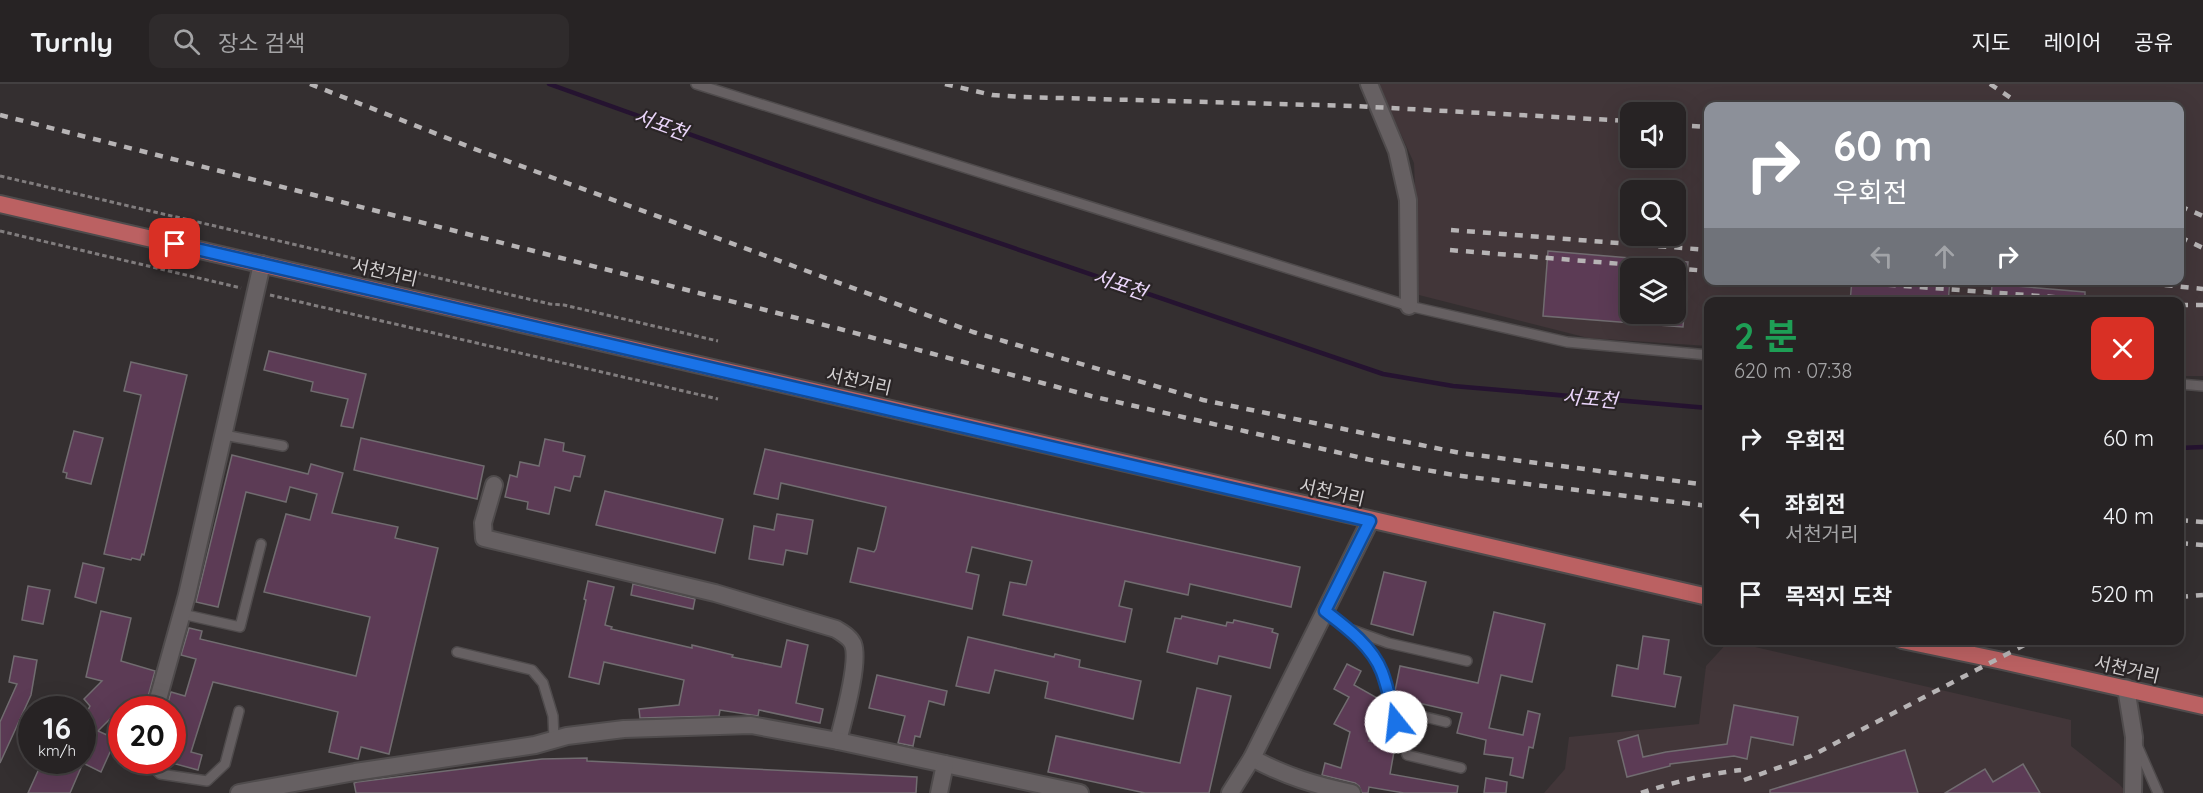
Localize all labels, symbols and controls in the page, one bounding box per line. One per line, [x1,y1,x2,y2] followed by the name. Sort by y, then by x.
[149,14,569,68] search box
[30,24,113,59] text: Turnly
[170,25,203,58] icon: search
[218,29,305,57] text: 장소 검색
[1972,29,2010,55] text: 지도
[2043,29,2101,55] text: 레이어
[2134,29,2173,55] text: 공유
[1620,102,1686,324] map controls
[1620,102,1686,168] button: sound
[631,103,694,146] water label: 서포천
[1833,119,1933,172] text: 60 m
[1734,126,1812,204] icon: right
[1833,175,1908,209] text: 우회전
[1620,180,1686,246] button: search
[149,218,200,269] pin
[158,227,191,260] icon: arrive
[1865,240,1898,273] icon: left
[1928,240,1961,273] icon: ahead
[1991,240,2024,273] icon: right
[350,253,420,291] street label: 서천거리
[1620,258,1686,324] button: layers
[1090,263,1153,306] water label: 서포천
[1734,313,1798,358] text: 2 분
[2091,317,2154,380] button: close
[1734,358,1852,383] text: 620 m · 07:38
[824,362,894,400] street label: 서천거리
[1561,383,1621,413] water label: 서포천
[1734,422,1767,455] icon: right
[2103,424,2154,452] text: 60 m
[1785,426,1846,454] text: 우회전
[1297,473,1367,511] street label: 서천거리
[1785,490,1846,518] text: 좌회전
[1734,500,1767,533] icon: left
[2103,502,2154,530] text: 40 m
[1785,521,1859,546] text: 서천거리
[1734,578,1767,611] icon: arrive
[2091,580,2154,608] text: 520 m
[1785,582,1892,610] text: 목적지 도착
[2092,650,2162,688] street label: 서천거리
[1364,690,1428,754] position arrow
[108,696,186,774] speed limit sign: 20
[43,709,71,747] text: 16
[38,741,76,760] text: km/h

